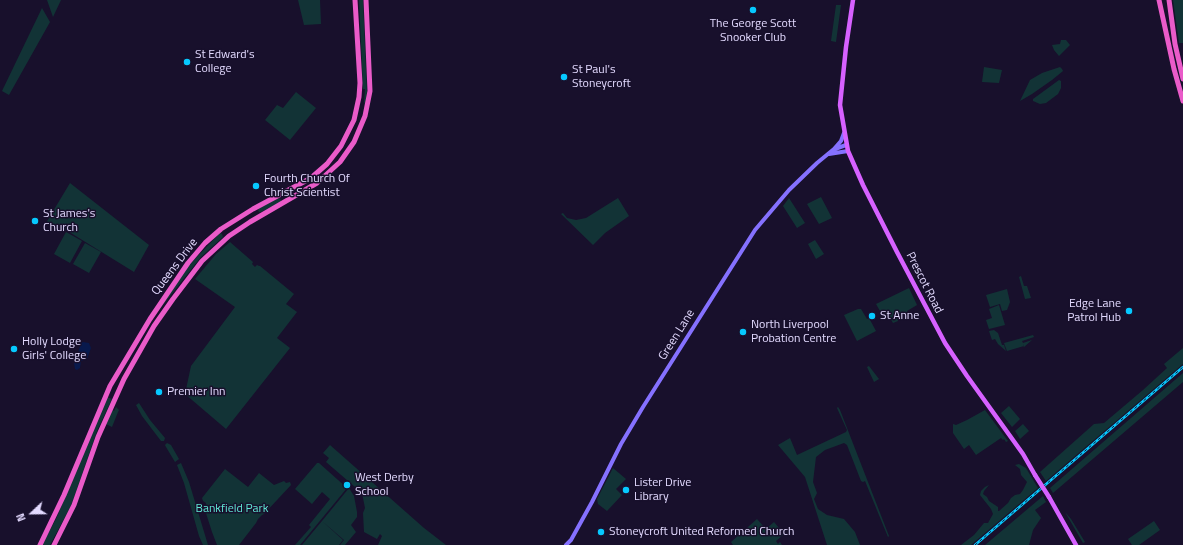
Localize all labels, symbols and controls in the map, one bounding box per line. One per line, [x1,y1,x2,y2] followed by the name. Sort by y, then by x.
[748,5,758,15] marker: The George Scott Snooker Club
[710,17,796,45] place label: The George Scott Snooker Club
[195,48,255,76] place label: St Edward's College
[182,57,192,67] marker: St Edward's College
[572,63,631,91] place label: St Paul's Stoneycroft
[559,72,569,82] marker: St Paul's Stoneycroft
[264,172,350,200] place label: Fourth Church Of Christ Scientist
[251,181,261,191] marker: Fourth Church Of Christ Scientist
[43,207,95,235] place label: St James's Church
[30,216,40,226] marker: St James's Church
[149,236,201,298] street label: Queens Drive
[902,250,946,316] street label: Prescot Road
[1067,297,1121,325] place label: Edge Lane Patrol Hub
[1124,306,1134,316] marker: Edge Lane Patrol Hub
[656,307,698,363] street label: Green Lane
[880,309,919,323] place label: St Anne
[867,311,877,321] marker: St Anne
[751,318,836,346] place label: North Liverpool Probation Centre
[738,327,748,337] marker: North Liverpool Probation Centre
[22,335,86,363] place label: Holly Lodge Girls' College
[9,344,19,354] marker: Holly Lodge Girls' College
[167,385,226,399] place label: Premier Inn
[154,387,164,397] marker: Premier Inn
[355,471,414,499] place label: West Derby School
[634,476,691,504] place label: Lister Drive Library
[342,480,352,490] marker: West Derby School
[621,485,631,495] marker: Lister Drive Library
[12,493,52,533] north arrow
[196,502,268,516] park label: Bankfield Park
[12,511,30,524] text: N
[609,525,794,539] place label: Stoneycroft United Reformed Church
[596,527,606,537] marker: Stoneycroft United Reformed Church

